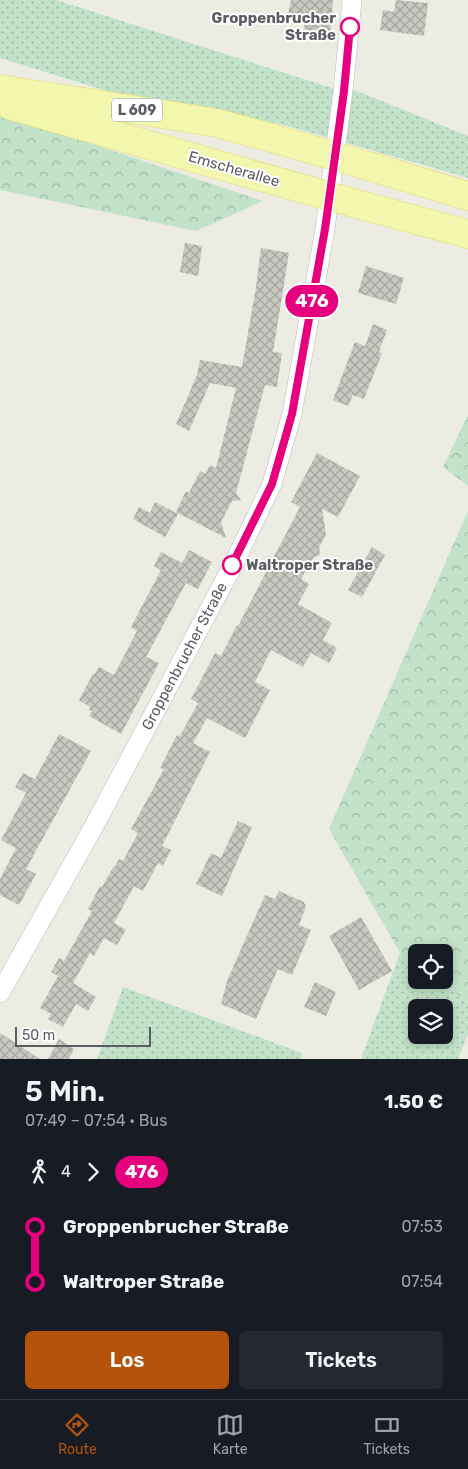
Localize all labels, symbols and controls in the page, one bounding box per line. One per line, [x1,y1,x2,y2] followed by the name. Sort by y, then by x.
[212,9,336,44] place label: Groppenbrucher Straße
[340,17,360,37] marker: Groppenbrucher Straße
[112,98,162,122] road number: L 609
[186,147,282,191] street label: Emscherallee
[283,285,341,317] line badge: 476
[295,290,329,312] text: 476
[222,555,242,575] marker: Waltroper Straße
[246,556,373,574] place label: Waltroper Straße
[138,579,231,733] street label: Groppenbrucher Straße
[408,944,453,1044] map controls
[408,944,453,989] button: locate
[408,999,453,1044] button: layers
[15,1024,151,1047] scale bar
[22,1027,55,1044] text: 50 m
[25,1075,105,1108] text: 5 Min.
[384,1090,443,1113] text: 1.50 €
[25,1111,167,1130] text: 07:49 – 07:54 · Bus
[25,1158,53,1186] icon: walk
[79,1158,107,1186] icon: forward
[125,1161,158,1183] text: 476
[61,1162,71,1181] text: 4
[63,1215,289,1238] text: Groppenbrucher Straße
[401,1217,443,1236] text: 07:53
[63,1270,224,1293] text: Waltroper Straße
[401,1272,443,1291] text: 07:54
[25,1331,229,1389] button: Los
[239,1331,443,1389] button: Tickets
[58,1411,97,1458] tab: Route
[213,1411,248,1458] tab: Karte
[364,1411,410,1458] tab: Tickets

